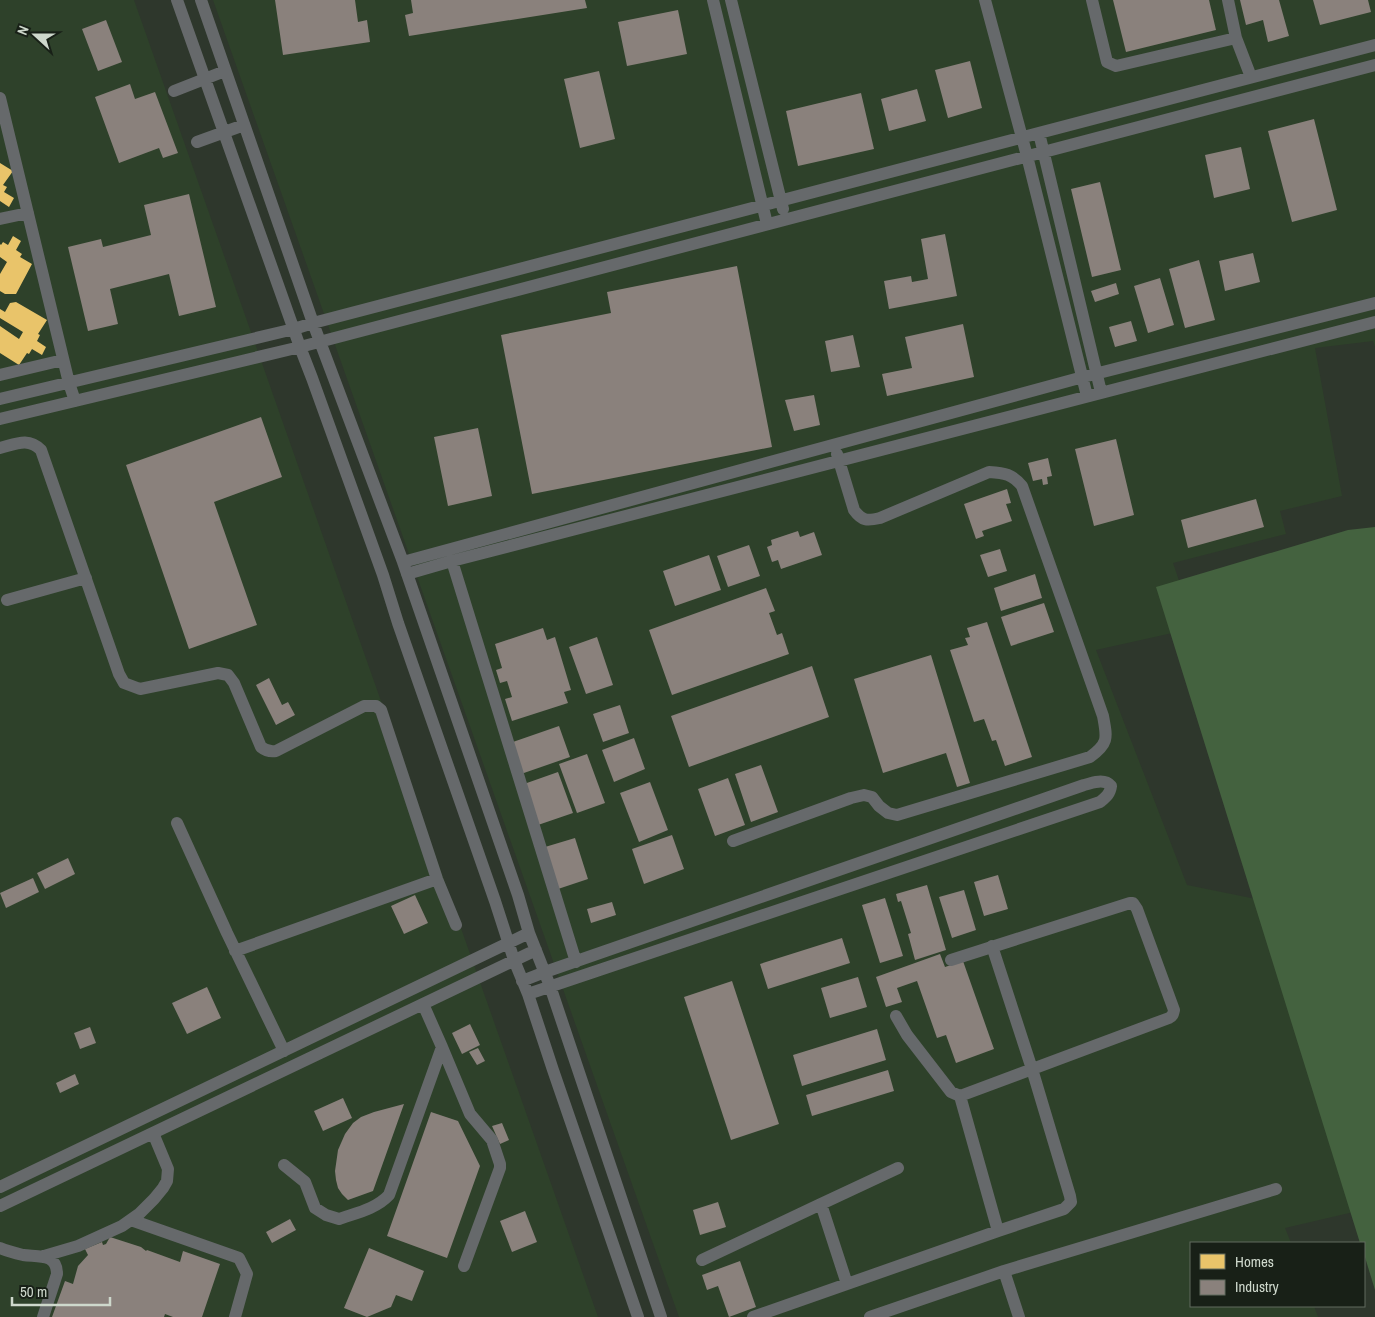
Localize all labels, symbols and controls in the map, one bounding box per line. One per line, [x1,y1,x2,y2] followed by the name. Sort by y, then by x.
[10,10,60,60] north arrow
[13,23,33,37] text: N
[1190,1242,1365,1307] legend
[1235,1251,1274,1272] text: Homes
[12,1274,110,1306] scale bar
[1235,1276,1280,1297] text: Industry
[20,1281,47,1302] text: 50 m

